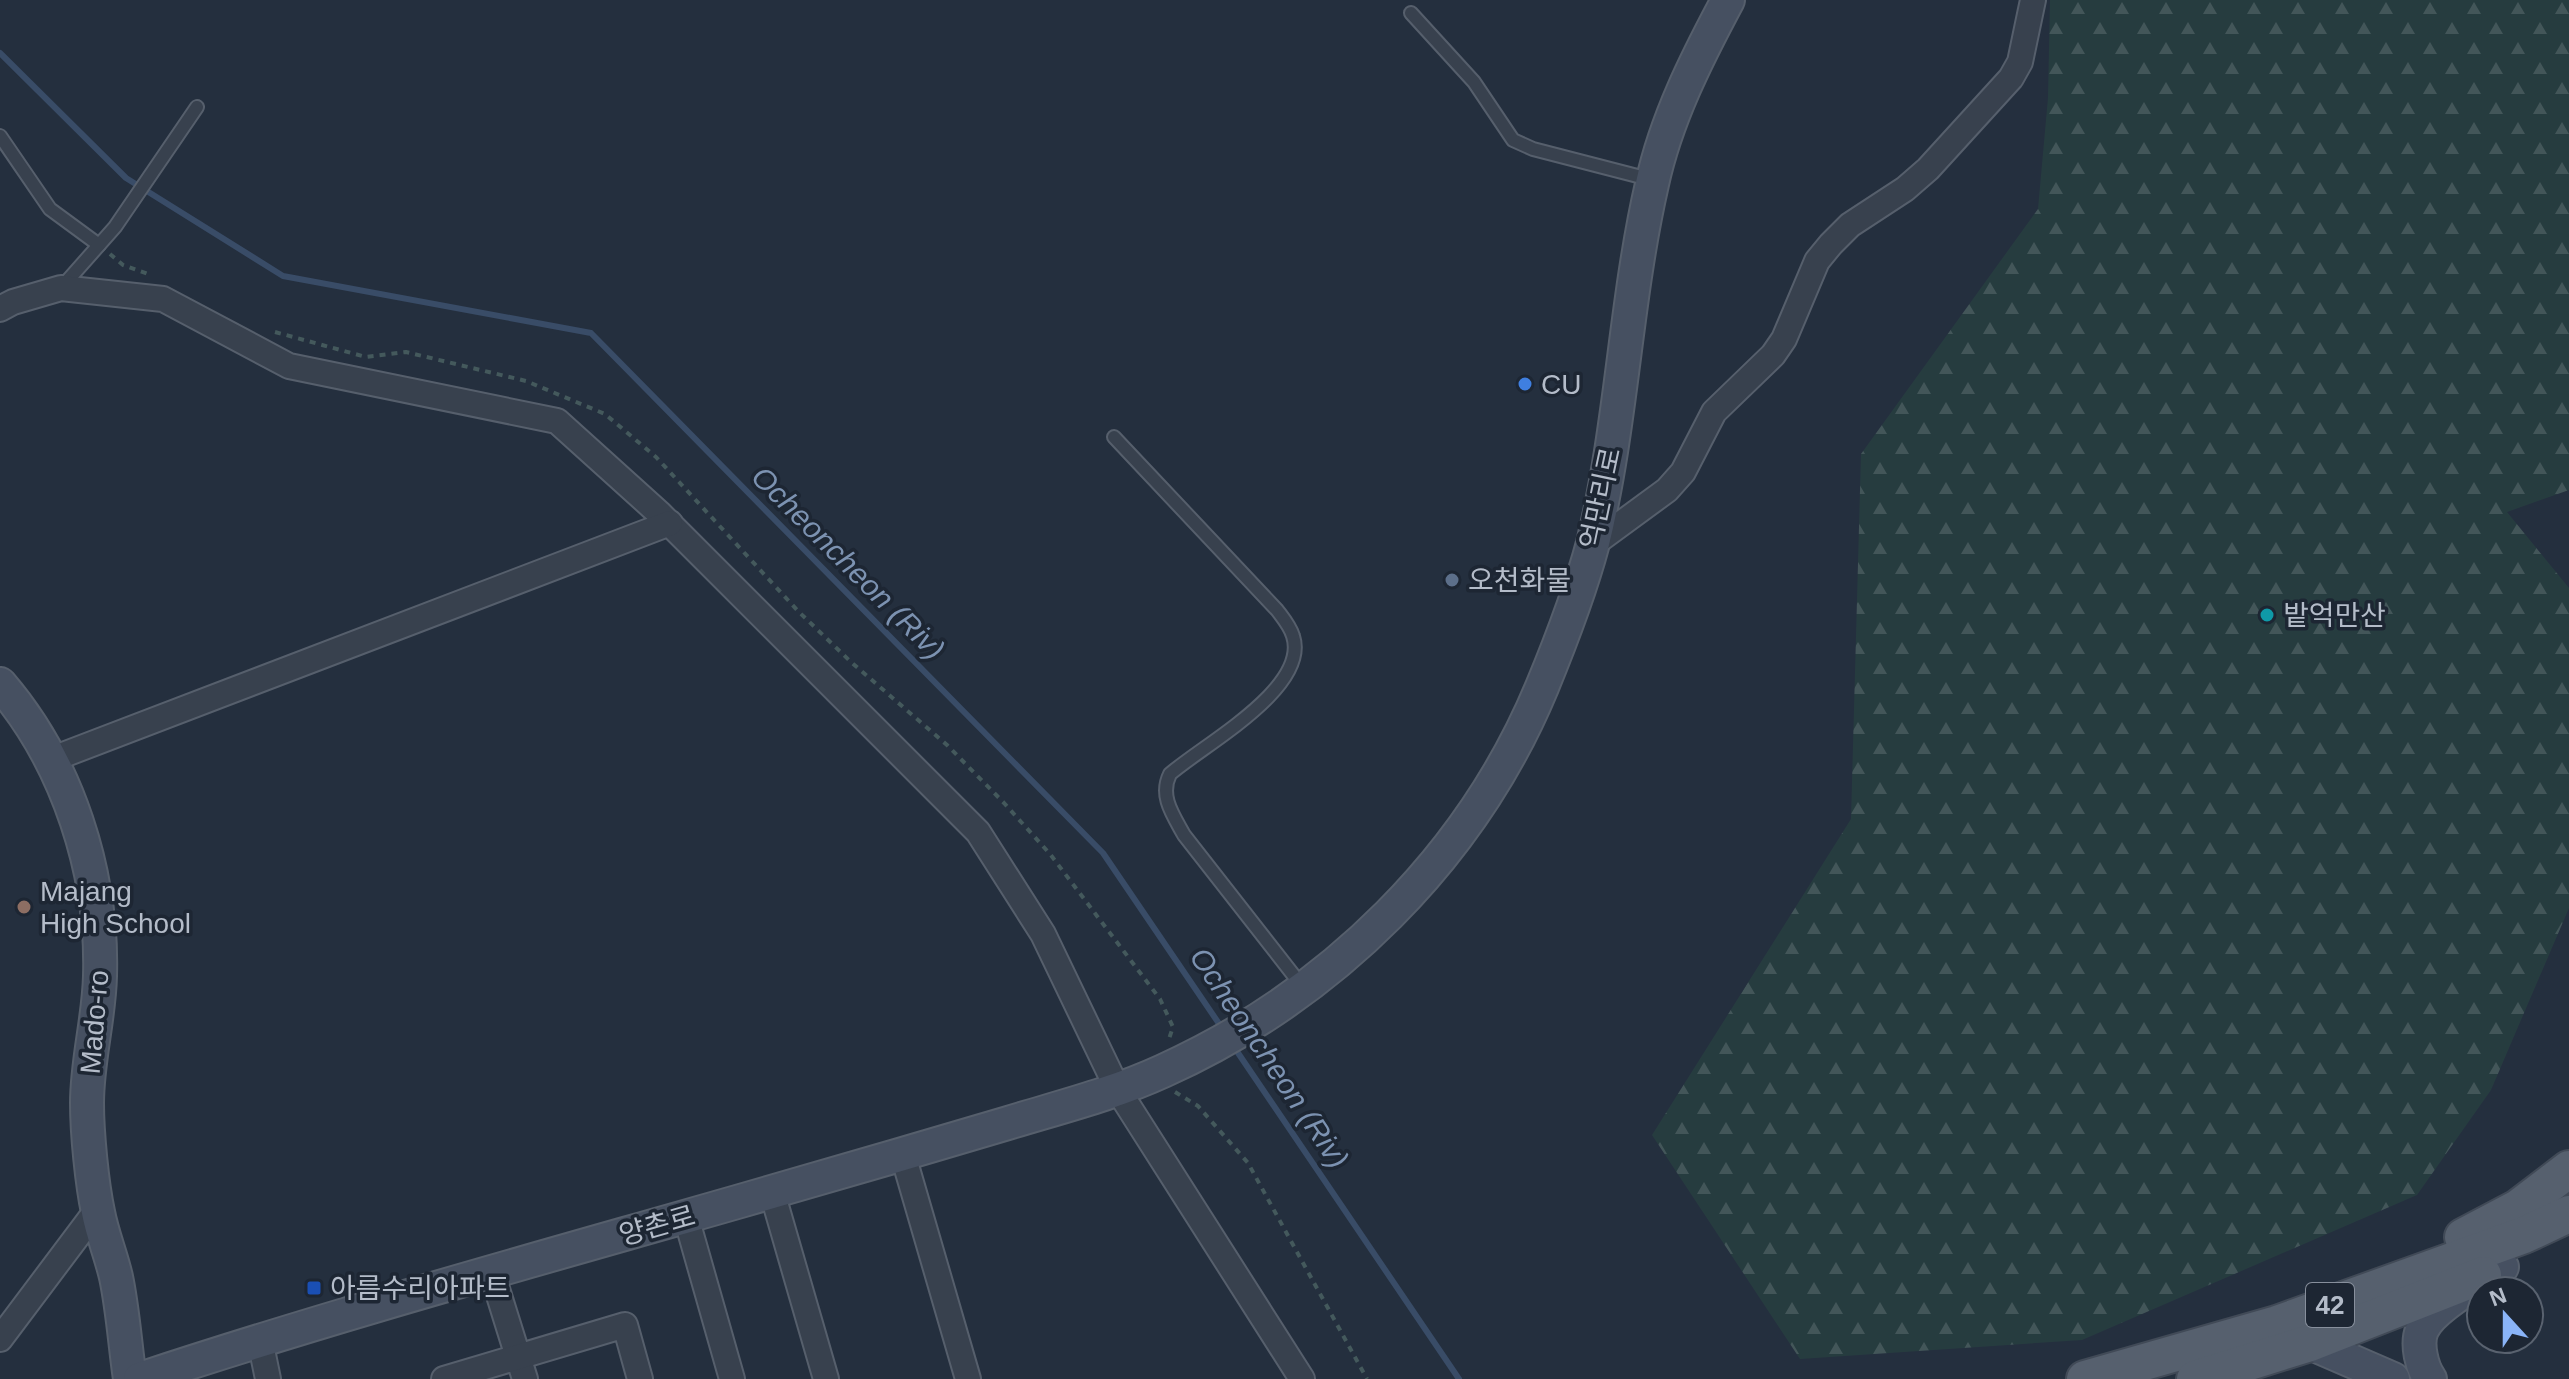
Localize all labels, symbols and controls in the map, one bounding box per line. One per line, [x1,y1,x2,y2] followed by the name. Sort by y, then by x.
[1541,369,1581,400] place label: CU
[1516,375,1534,393] marker: CU
[1575,444,1626,552] street label: 억만리로
[745,460,951,666] water label: Ocheoncheon (Riv)
[1468,565,1571,596] place label: 오천화물
[1443,571,1461,589] marker: 오천화물
[2283,600,2386,631] place label: 밭억만산
[2258,606,2276,624] marker: 밭억만산
[40,876,191,939] place label: Majang High School
[15,898,33,916] marker: Majang High School
[1183,941,1355,1174] water label: Ocheoncheon (Riv)
[75,969,114,1075] street label: Mado-ro
[616,1200,699,1251] street label: 양촌로
[330,1273,510,1304] place label: 아름수리아파트
[2465,1275,2545,1355] north arrow
[305,1279,323,1297] marker: 아름수리아파트
[2486,1282,2510,1311] text: N
[2306,1283,2354,1327] road number: 42

